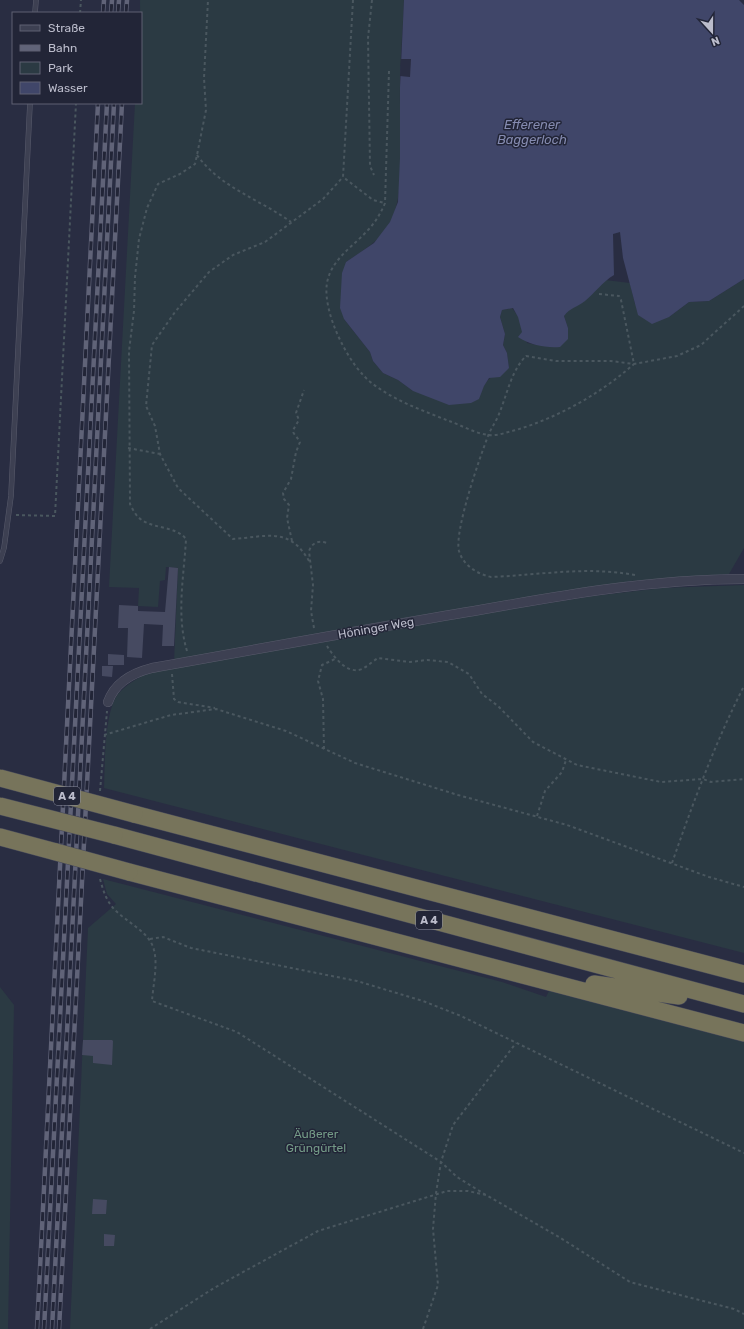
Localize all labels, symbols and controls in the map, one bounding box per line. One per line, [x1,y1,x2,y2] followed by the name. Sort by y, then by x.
[12,12,142,104] legend
[692,12,732,52] north arrow
[48,21,85,35] text: Straße
[709,33,721,48] text: N
[48,41,77,55] text: Bahn
[48,61,74,75] text: Park
[48,81,88,95] text: Wasser
[497,117,567,148] water label: Efferener Baggerloch
[337,614,415,642] street label: Höninger Weg
[54,787,80,805] road number: A 4
[416,911,442,929] road number: A 4
[286,1127,346,1155] park label: Äußerer Grüngürtel

